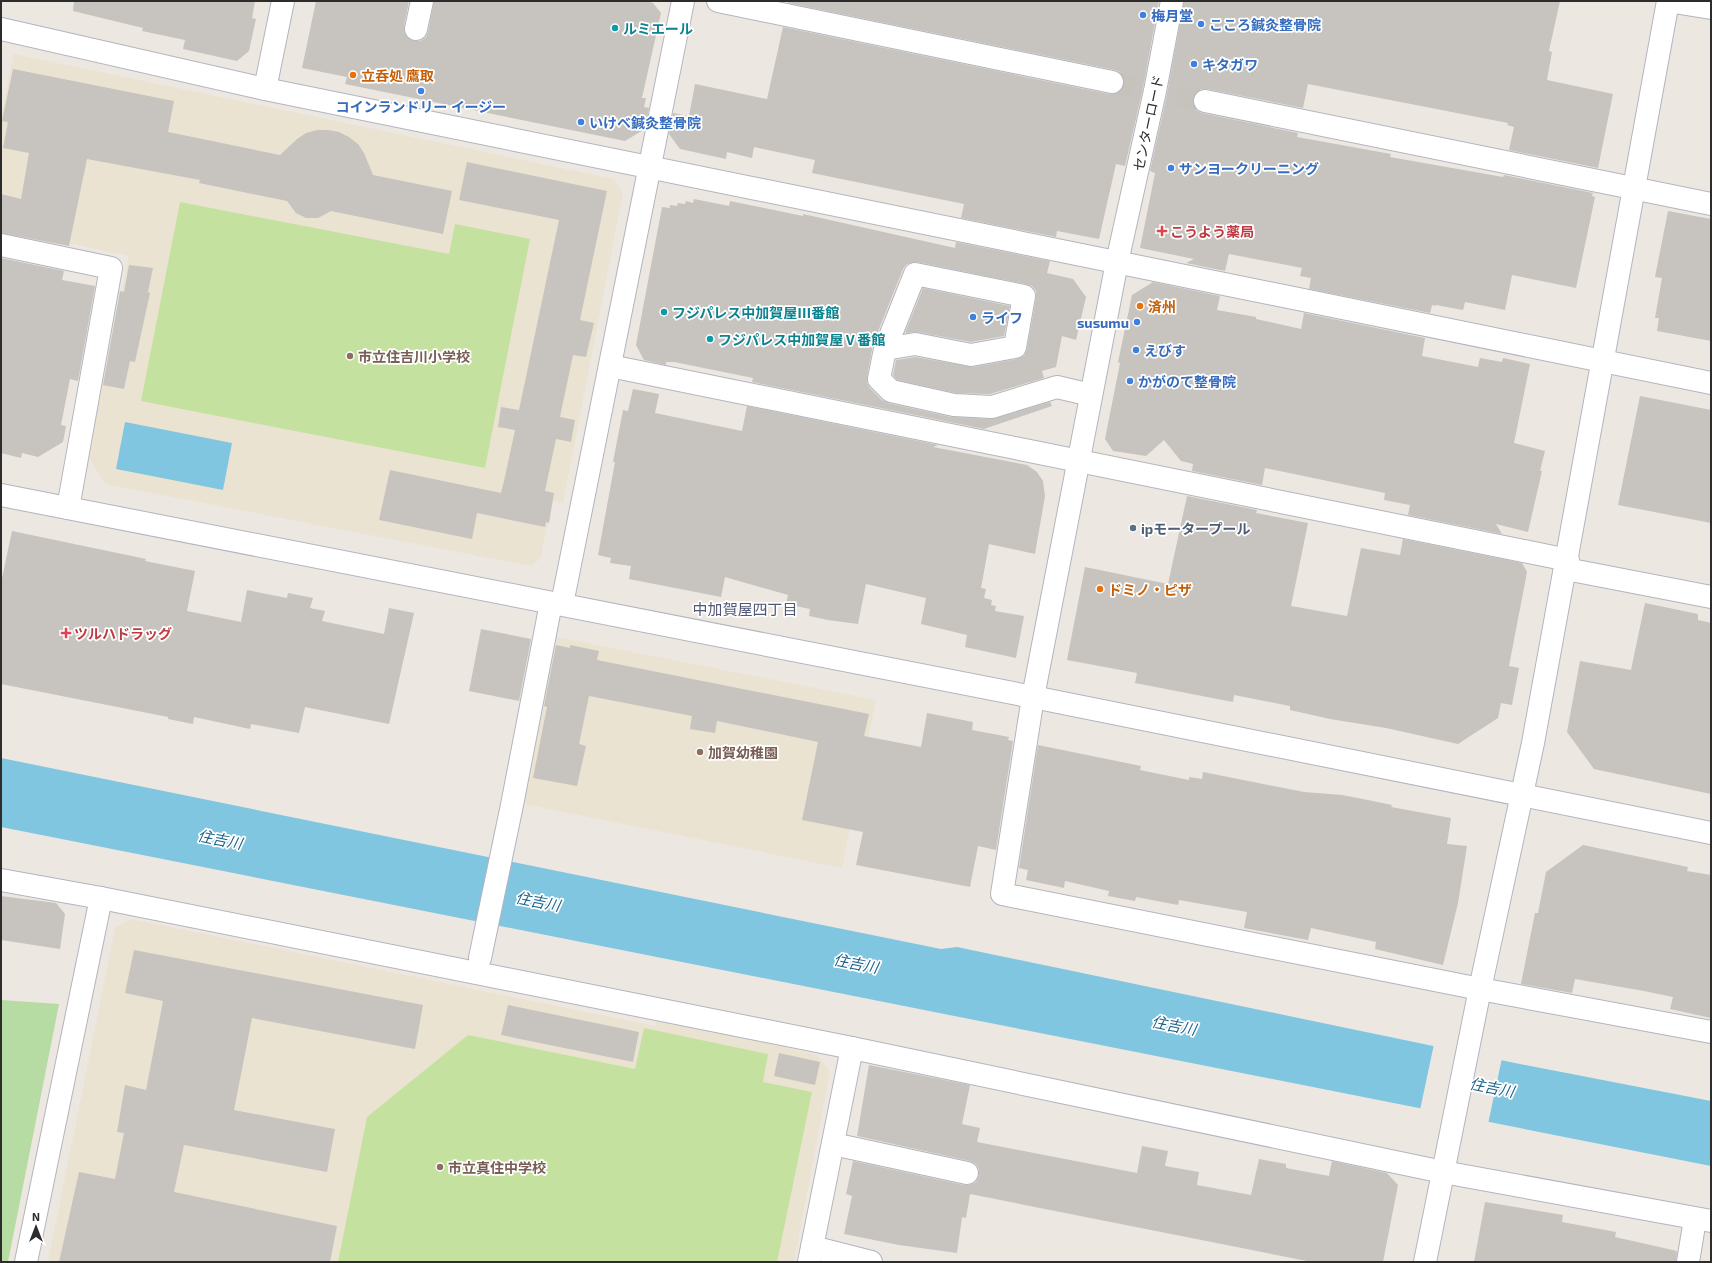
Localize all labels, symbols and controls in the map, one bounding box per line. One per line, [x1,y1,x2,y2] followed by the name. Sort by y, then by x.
[1151,7,1193,24] place label: 梅月堂
[1138,10,1148,20] marker: 梅月堂
[1209,16,1321,33] place label: こころ鍼灸整骨院
[1196,19,1206,29] marker: こころ鍼灸整骨院
[623,20,693,37] place label: ルミエール
[610,23,620,33] marker: ルミエール
[1202,56,1258,73] place label: キタガワ
[1189,59,1199,69] marker: キタガワ
[361,67,434,84] place label: 立呑処 鷹取
[348,70,358,80] marker: 立呑処 鷹取
[1129,73,1167,173] street label: センターロード
[416,86,426,96] marker: コインランドリー イージー
[336,98,506,115] place label: コインランドリー イージー
[589,114,701,131] place label: いけべ鍼灸整骨院
[576,117,586,127] marker: いけべ鍼灸整骨院
[1179,160,1319,177] place label: サンヨークリーニング
[1166,163,1176,173] marker: サンヨークリーニング
[1170,223,1254,240] place label: こうよう薬局
[1157,226,1167,236] marker: こうよう薬局
[1148,298,1176,315] place label: 済州
[1135,301,1145,311] marker: 済州
[672,304,839,321] place label: フジパレス中加賀屋Ⅲ番館
[659,307,669,317] marker: フジパレス中加賀屋Ⅲ番館
[981,309,1023,326] place label: ライフ
[968,312,978,322] marker: ライフ
[1077,314,1129,331] place label: susumu
[1132,317,1142,327] marker: susumu
[718,331,885,348] place label: フジパレス中加賀屋Ⅴ番館
[705,334,715,344] marker: フジパレス中加賀屋Ⅴ番館
[1144,342,1186,359] place label: えびす
[1131,345,1141,355] marker: えびす
[358,348,470,365] place label: 市立住吉川小学校
[345,351,355,361] marker: 市立住吉川小学校
[1138,373,1236,390] place label: かがのて整骨院
[1125,376,1135,386] marker: かがのて整骨院
[1141,520,1250,537] place label: ipモータープール
[1128,523,1138,533] marker: ipモータープール
[1108,581,1192,598] place label: ドミノ・ピザ
[1095,584,1105,594] marker: ドミノ・ピザ
[692,600,798,618] district label: 中加賀屋四丁目
[74,625,172,642] place label: ツルハドラッグ
[61,628,71,638] marker: ツルハドラッグ
[708,744,778,761] place label: 加賀幼稚園
[695,747,705,757] marker: 加賀幼稚園
[196,826,246,853] water label: 住吉川
[514,888,564,915] water label: 住吉川
[832,950,882,977] water label: 住吉川
[1150,1012,1200,1039] water label: 住吉川
[1468,1074,1518,1101] water label: 住吉川
[448,1159,546,1176] place label: 市立真住中学校
[435,1162,445,1172] marker: 市立真住中学校
[16,1207,56,1247] north arrow
[32,1210,40,1223] text: N

